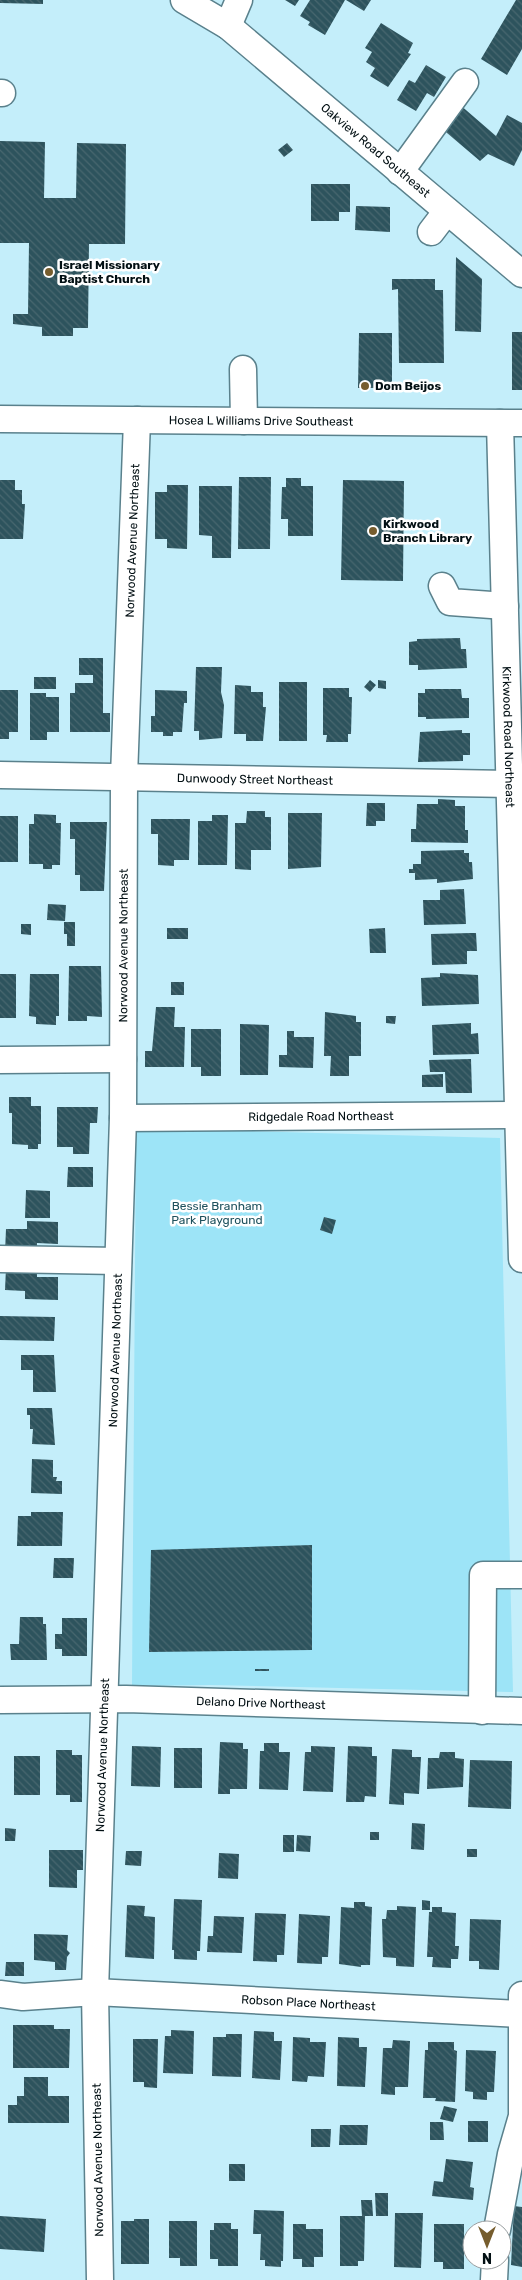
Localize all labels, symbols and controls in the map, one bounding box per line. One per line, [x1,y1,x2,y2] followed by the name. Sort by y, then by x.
[318,100,433,201] street label: Oakview Road Southeast
[59,258,160,286] place label: Israel Missionary Baptist Church
[43,266,55,278] marker: Israel Missionary Baptist Church
[375,379,441,393] place label: Dom Beijos
[359,380,371,392] marker: Dom Beijos
[169,413,354,429] street label: Hosea L Williams Drive Southeast
[123,463,142,618] street label: Norwood Avenue Northeast
[383,517,472,545] place label: Kirkwood Branch Library
[367,525,379,537] marker: Kirkwood Branch Library
[499,666,517,808] street label: Kirkwood Road Northeast
[177,771,333,788] street label: Dunwoody Street Northeast
[116,868,131,1022] street label: Norwood Avenue Northeast
[248,1109,394,1124] street label: Ridgedale Road Northeast
[171,1199,263,1227] park label: Bessie Branham Park Playground
[106,1273,125,1427] street label: Norwood Avenue Northeast
[93,1678,112,1832] street label: Norwood Avenue Northeast
[196,1694,326,1712] street label: Delano Drive Northeast
[241,1993,376,2013] street label: Robson Place Northeast
[90,2083,106,2237] street label: Norwood Avenue Northeast
[462,2220,512,2270] north arrow
[482,2249,492,2266] text: N

